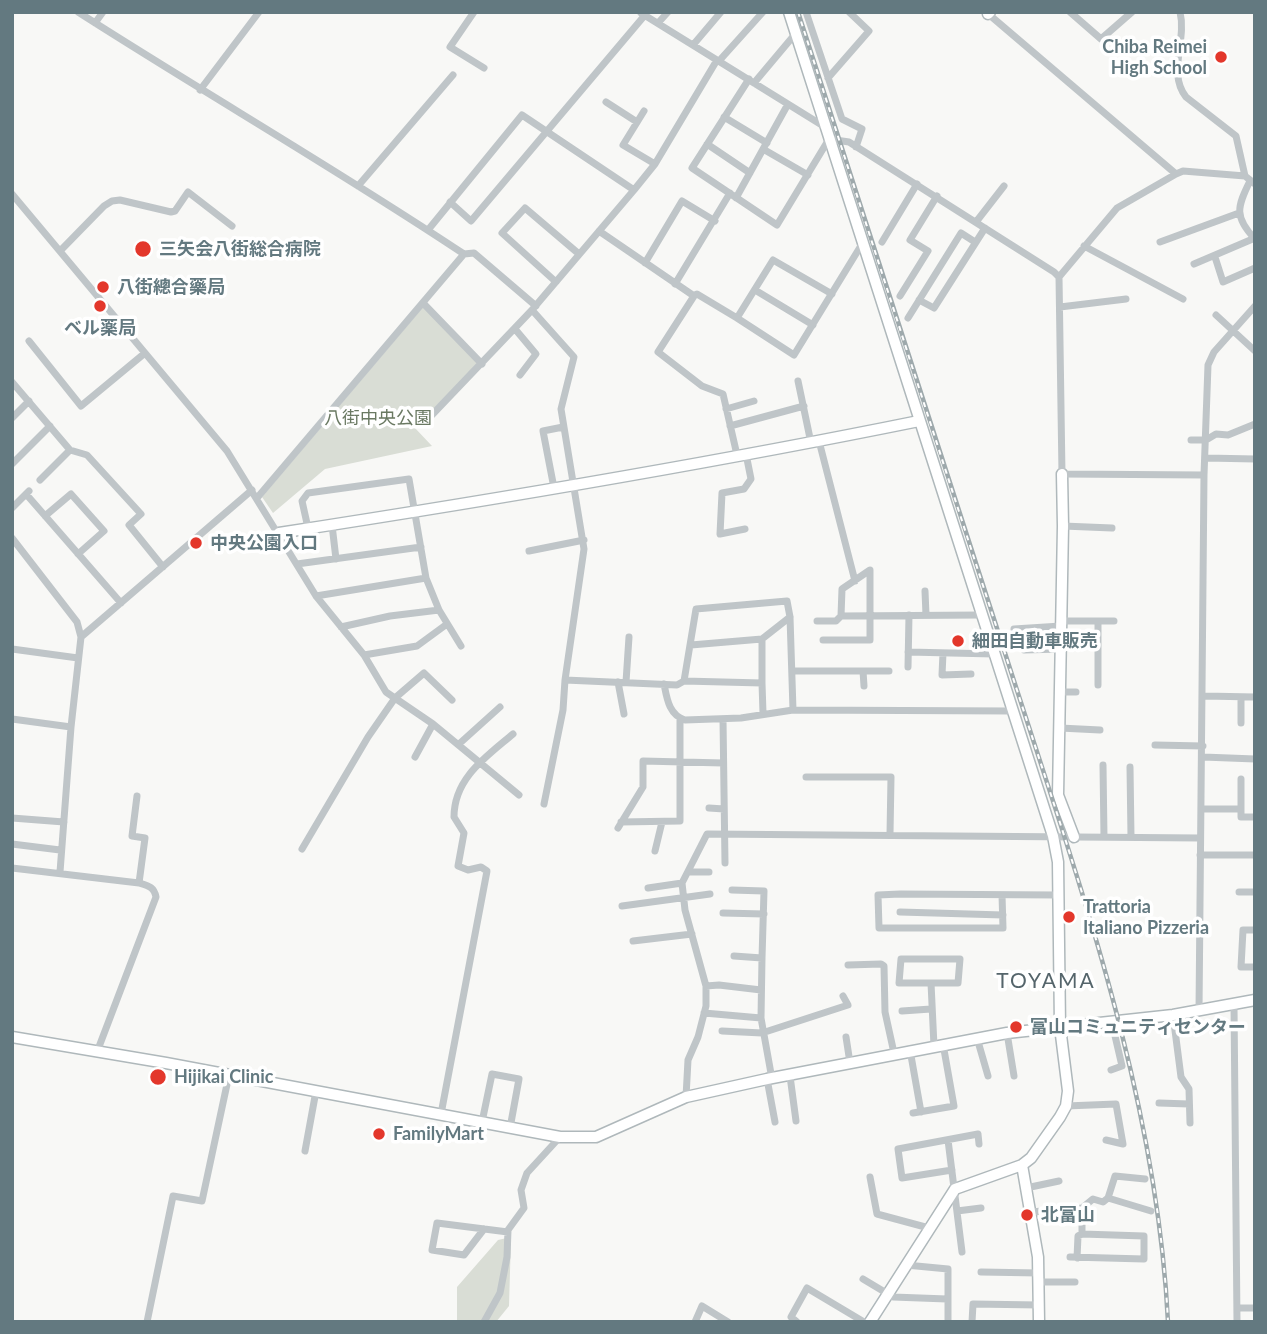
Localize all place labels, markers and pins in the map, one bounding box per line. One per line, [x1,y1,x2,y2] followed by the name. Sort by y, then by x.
[1102,36,1207,78] place label: Chiba Reimei High School
[1213,49,1229,65] marker: Chiba Reimei High School
[159,238,321,260] place label: 三矢会八街総合病院
[133,239,153,259] marker: 三矢会八街総合病院
[117,276,225,298] place label: 八街總合藥局
[95,279,111,295] marker: 八街總合藥局
[92,298,108,314] marker: ベル薬局
[64,317,136,339] place label: ベル薬局
[210,532,318,554] place label: 中央公園入口
[188,535,204,551] marker: 中央公園入口
[972,630,1098,652] place label: 細田自動車販売
[950,633,966,649] marker: 細田自動車販売
[1083,896,1209,939] place label: Trattoria Italiano Pizzeria
[1061,909,1077,925] marker: Trattoria Italiano Pizzeria
[1030,1016,1246,1038] place label: 富山コミュニティセンター
[1008,1019,1024,1035] marker: 富山コミュニティセンター
[174,1066,274,1088] place label: Hijikai Clinic
[148,1067,168,1087] marker: Hijikai Clinic
[393,1123,484,1145] place label: FamilyMart
[371,1126,387,1142] marker: FamilyMart
[1041,1204,1095,1226] place label: 北富山
[1019,1207,1035,1223] marker: 北富山

